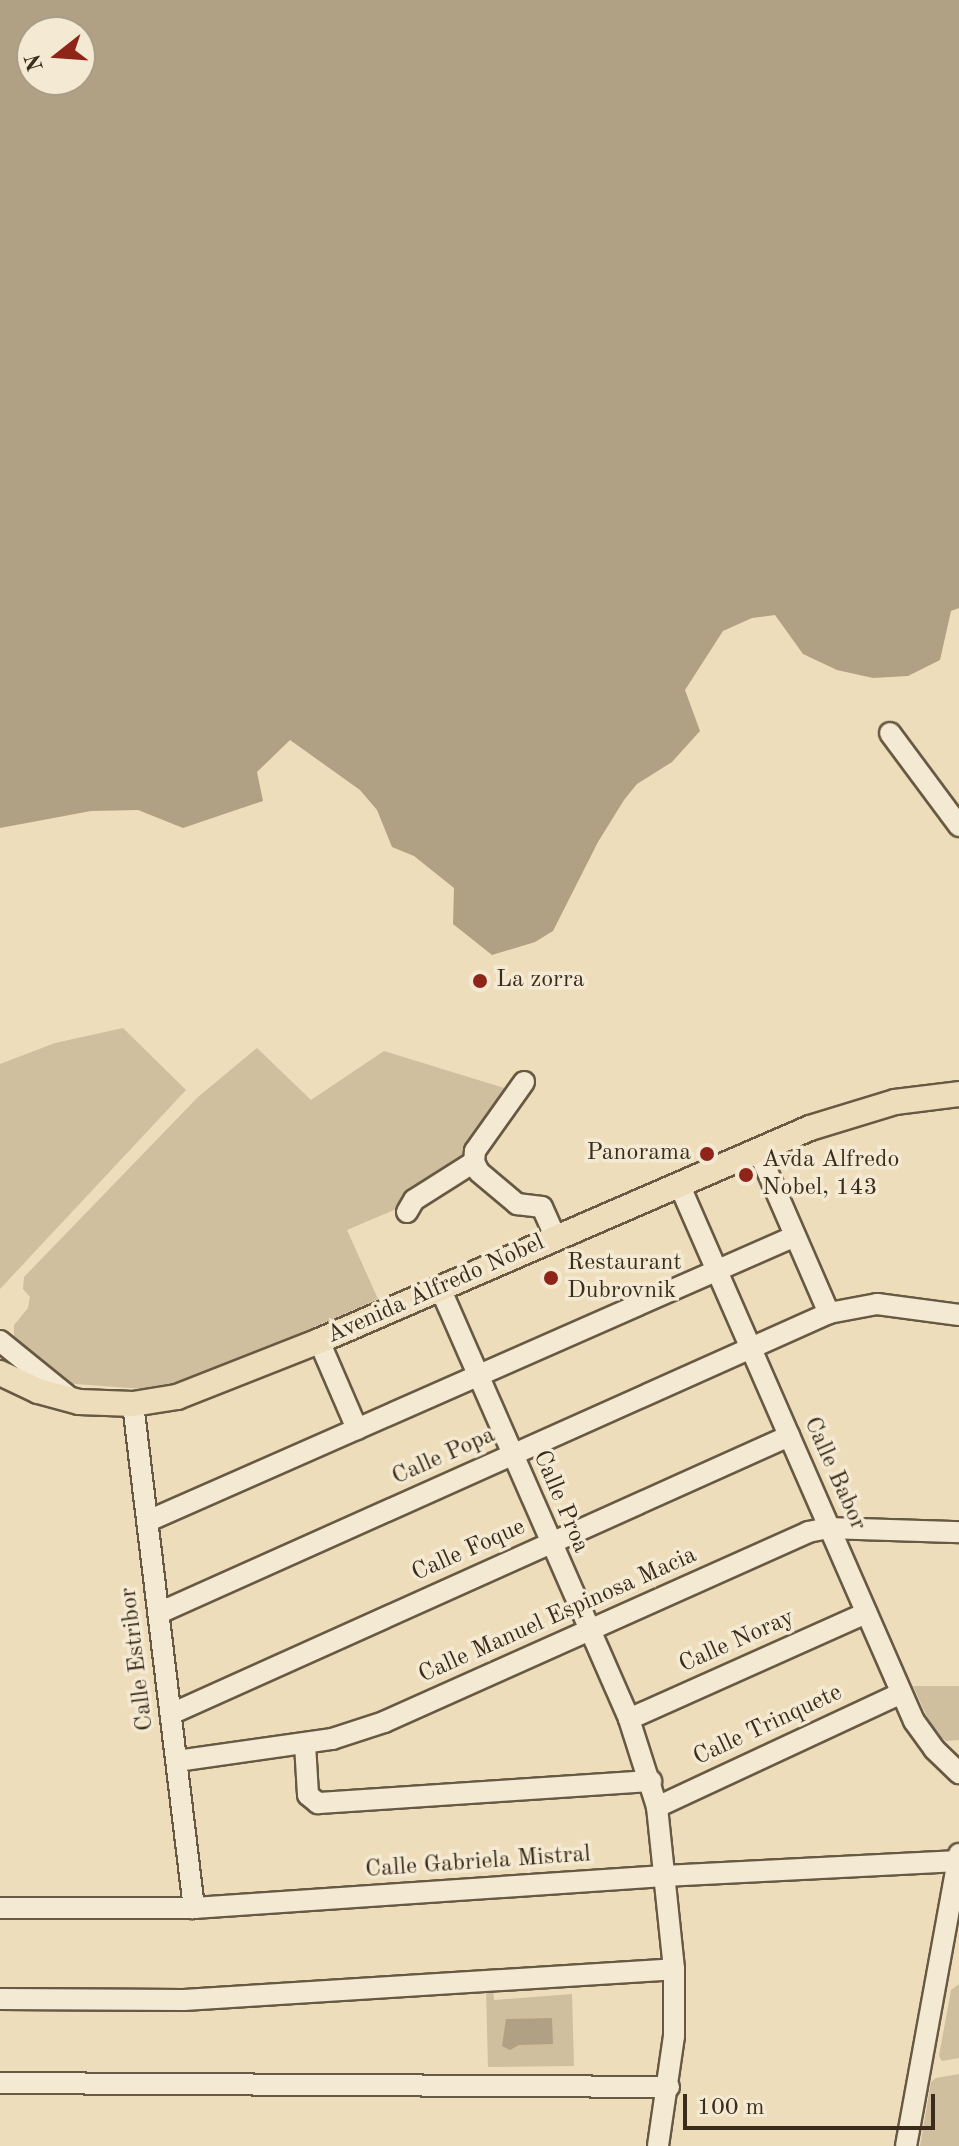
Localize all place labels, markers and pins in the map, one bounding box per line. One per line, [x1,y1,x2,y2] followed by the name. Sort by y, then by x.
[496,967,585,995] place label: La zorra
[471,972,489,990] marker: La zorra
[586,1140,691,1168] place label: Panorama
[698,1145,716,1163] marker: Panorama
[762,1147,900,1203] place label: Avda Alfredo Nobel, 143
[737,1166,755,1184] marker: Avda Alfredo Nobel, 143
[567,1250,682,1306] place label: Restaurant Dubrovnik
[542,1269,560,1287] marker: Restaurant Dubrovnik

